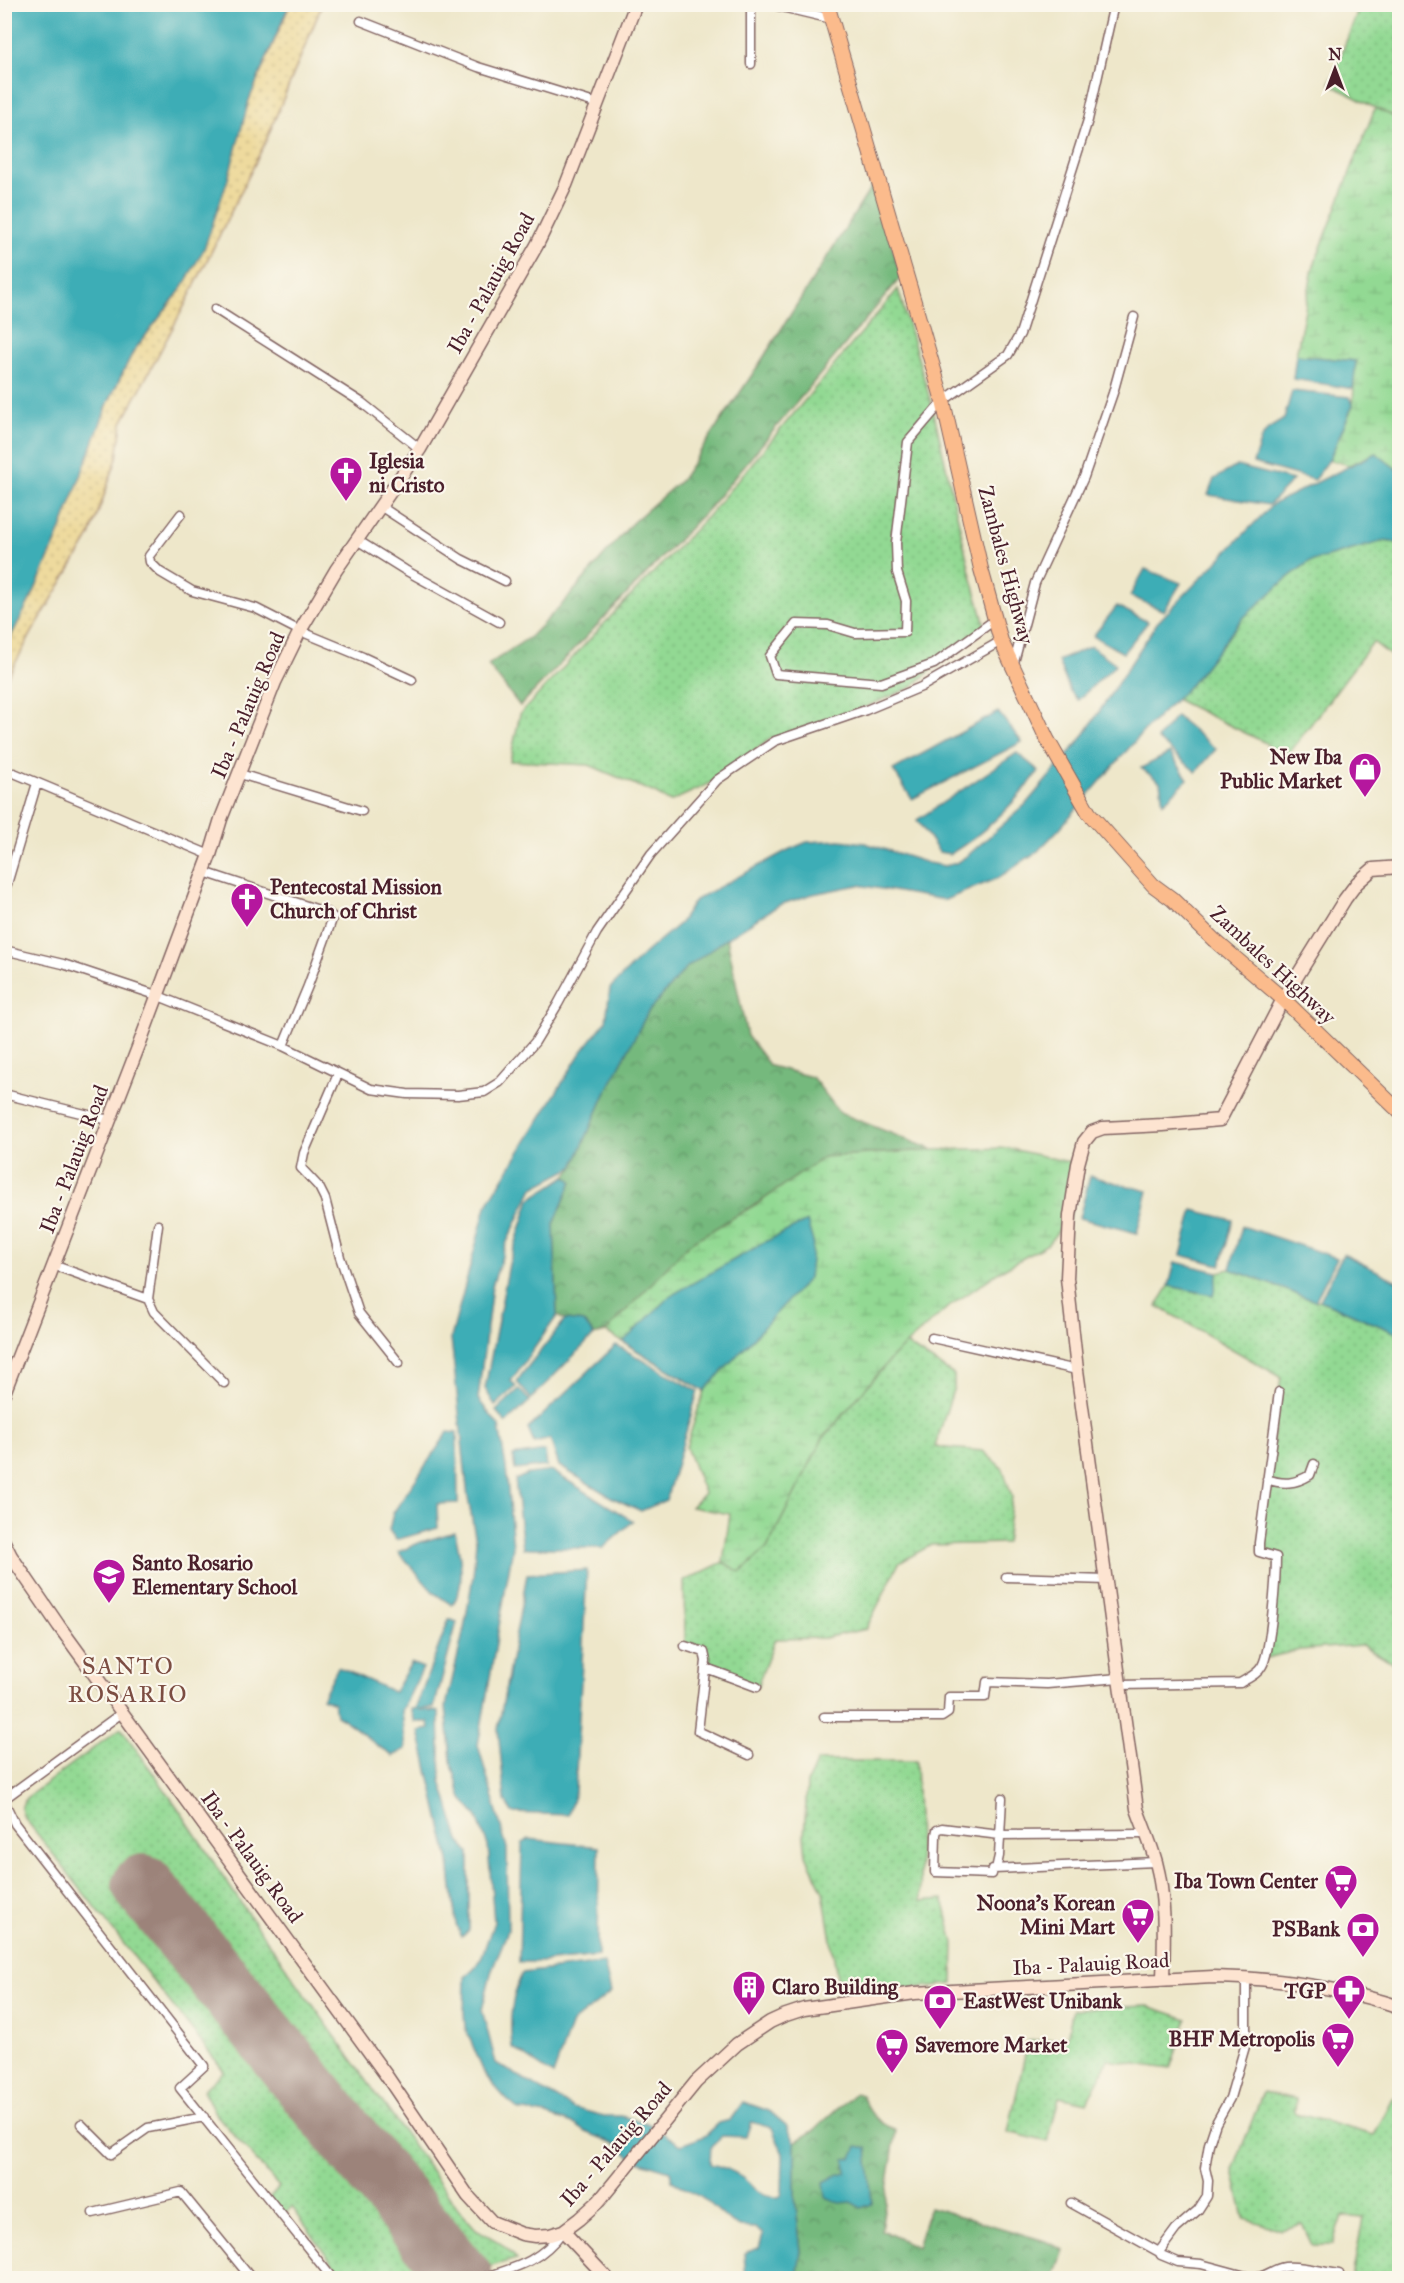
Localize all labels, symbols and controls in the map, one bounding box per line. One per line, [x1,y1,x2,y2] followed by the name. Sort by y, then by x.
[1305,39,1365,99] north arrow
[1328,45,1342,64] text: N
[442,208,541,358] street label: Iba - Palauig Road
[369,448,445,498] place label: Iglesia ni Cristo
[328,455,364,502] church icon: Iglesia ni Cristo
[972,483,1040,648] street label: Zambales Highway
[205,627,291,782] street label: Iba - Palauig Road
[1220,744,1343,794] place label: New Iba Public Market
[1347,751,1383,798] shop icon: New Iba Public Market
[270,874,443,924] place label: Pentecostal Mission Church of Christ
[229,881,265,928] church icon: Pentecostal Mission Church of Christ
[1205,900,1342,1031] street label: Zambales Highway
[34,1081,114,1237] street label: Iba - Palauig Road
[132,1550,298,1600] place label: Santo Rosario Elementary School
[91,1557,127,1604] school or university icon: Santo Rosario Elementary School
[68,1651,188,1709] district label: SANTO ROSARIO
[195,1786,309,1928] street label: Iba - Palauig Road
[1323,1863,1359,1910] supermarket icon: Iba Town Center
[1174,1868,1319,1894] place label: Iba Town Center
[977,1890,1116,1940] place label: Noona's Korean Mini Mart
[1120,1897,1156,1944] supermarket icon: Noona's Korean Mini Mart
[1345,1911,1381,1958] bank icon: PSBank
[1272,1916,1341,1942] place label: PSBank
[1012,1947,1170,1981] street label: Iba - Palauig Road
[731,1969,767,2016] building icon: Claro Building
[1331,1973,1367,2020] pharmacy icon: TGP
[772,1974,899,2000] place label: Claro Building
[1283,1978,1326,2004] place label: TGP
[922,1983,958,2030] bank icon: EastWest Unibank
[963,1988,1124,2014] place label: EastWest Unibank
[1320,2021,1356,2068] supermarket icon: BHF Metropolis
[1168,2026,1315,2052] place label: BHF Metropolis
[874,2027,910,2074] supermarket icon: Savemore Market
[915,2032,1068,2058] place label: Savemore Market
[555,2076,678,2212] street label: Iba - Palauig Road

